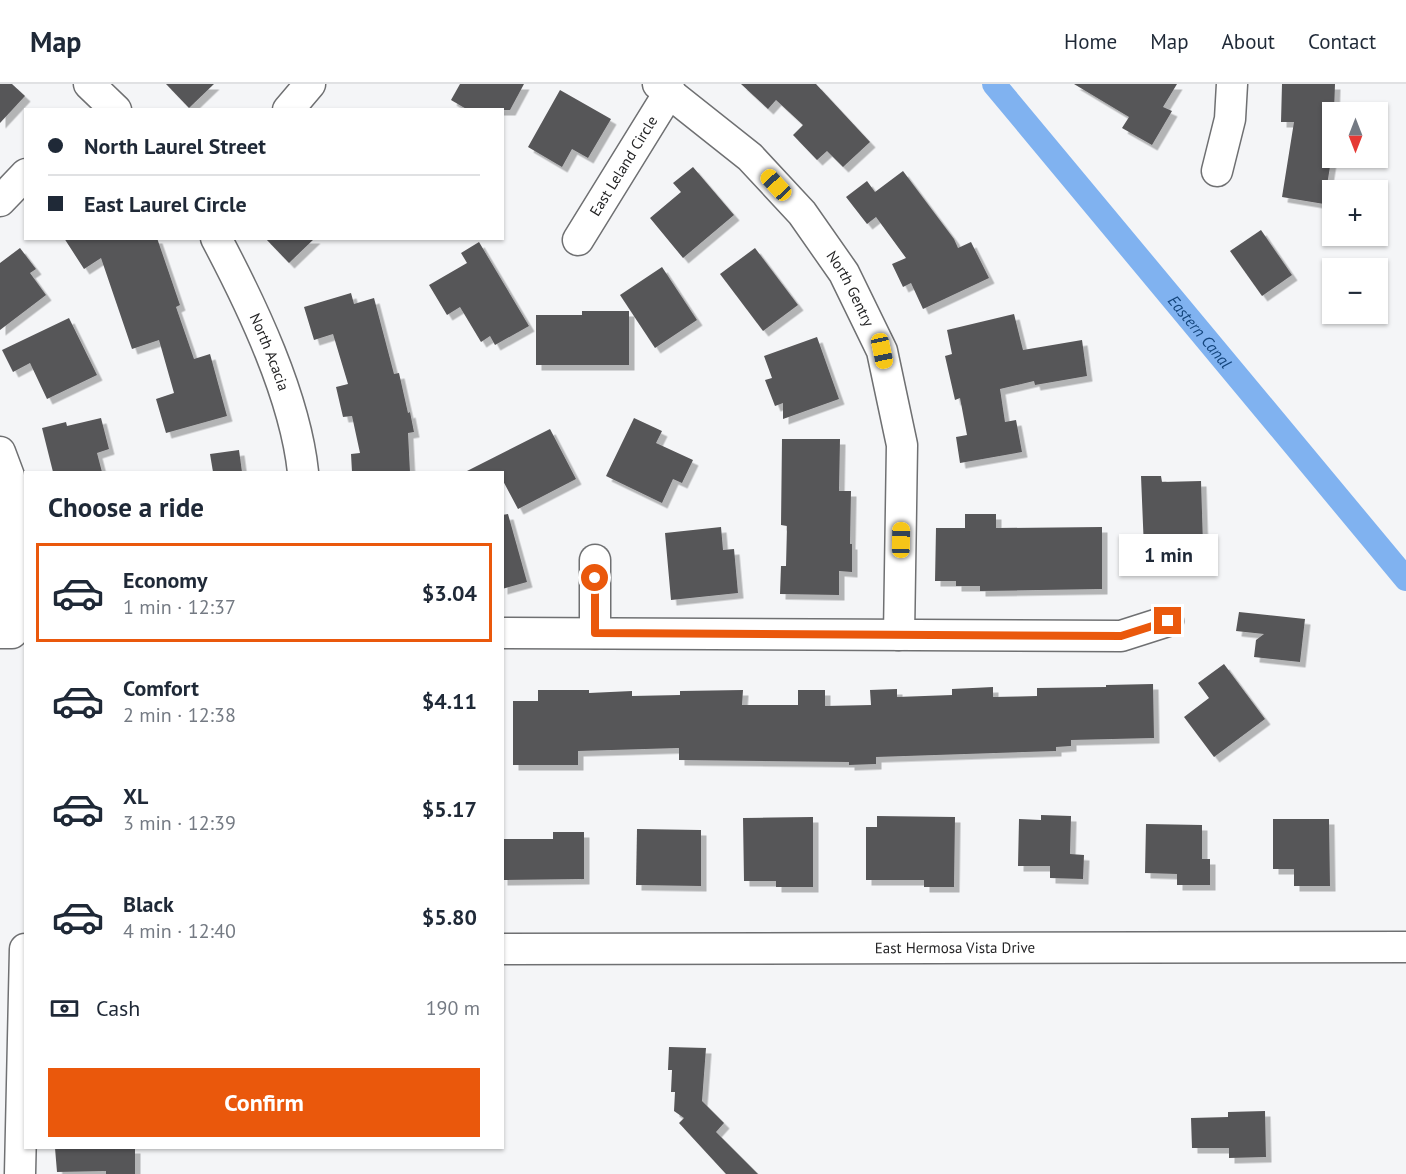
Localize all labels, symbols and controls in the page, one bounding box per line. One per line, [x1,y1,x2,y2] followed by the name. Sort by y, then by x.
[30,23,81,60] text: Map
[1064,28,1117,55] text: Home
[1150,28,1189,55] text: Map
[1222,28,1275,55] text: About
[1308,28,1376,55] text: Contact
[1322,102,1388,168] north arrow
[1322,102,1388,324] map controls
[585,112,661,219] street label: East Leland Circle
[84,132,266,160] text: North Laurel Street
[757,166,795,204] car
[1322,180,1388,246] button: +
[84,190,247,218] text: East Laurel Circle
[822,247,879,330] street label: North Gentry
[1322,258,1388,324] button: −
[1164,291,1237,373] water label: Eastern Canal
[246,310,294,393] street label: North Acacia
[869,332,895,370] car
[48,490,204,524] text: Choose a ride
[892,522,910,558] car
[1118,534,1218,576] callout: 1 min
[1144,542,1193,568] text: 1 min
[581,564,608,591] route start
[51,566,105,620] icon: car
[123,566,207,594] text: Economy
[422,579,477,607] text: $3.04
[123,594,236,620] text: 1 min · 12:37
[1154,607,1181,634] route end
[51,674,105,728] icon: car
[123,674,199,702] text: Comfort
[422,687,477,715] text: $4.11
[123,702,236,728] text: 2 min · 12:38
[51,782,105,836] icon: car
[123,782,148,810] text: XL
[422,795,477,823] text: $5.17
[123,810,236,836] text: 3 min · 12:39
[51,890,105,944] icon: car
[123,890,174,918] text: Black
[422,903,477,931] text: $5.80
[123,918,236,944] text: 4 min · 12:40
[875,938,1035,957] street label: East Hermosa Vista Drive
[48,992,81,1025] icon: cash
[96,994,140,1022] text: Cash
[426,995,480,1021] text: 190 m
[48,1068,480,1137] button: Confirm

